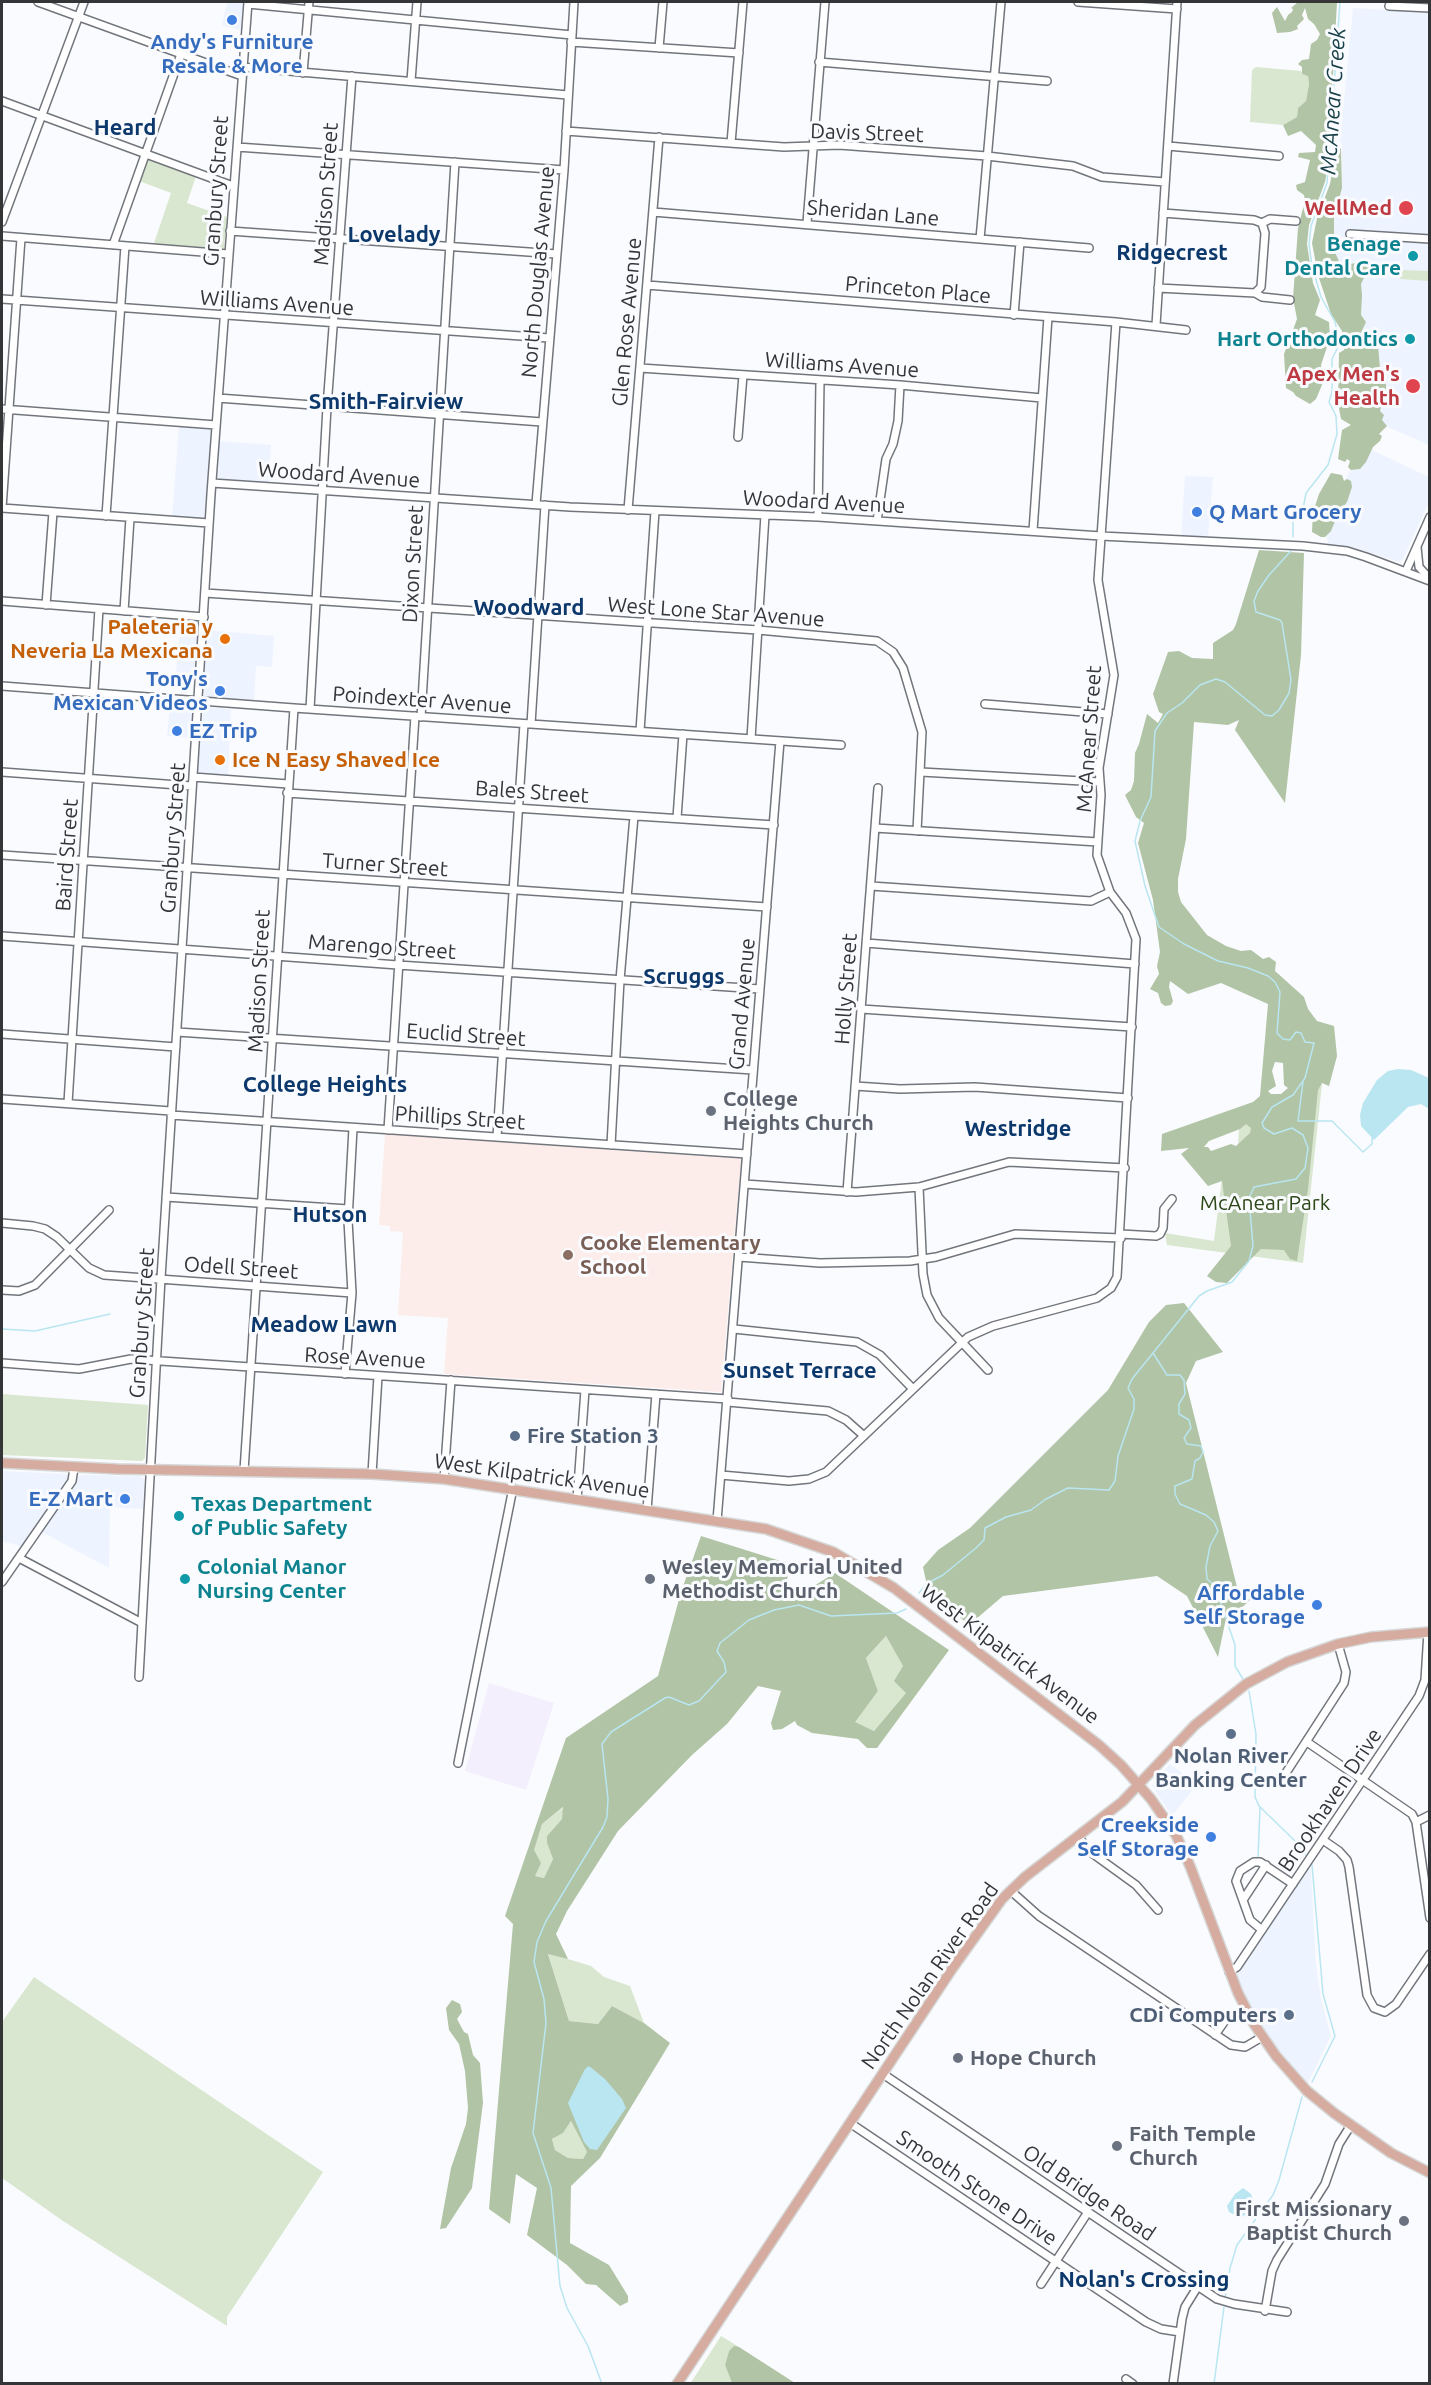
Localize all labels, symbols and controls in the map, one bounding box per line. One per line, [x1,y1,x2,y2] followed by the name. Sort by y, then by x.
[225,13,239,27] marker: Andy's Furniture Resale & More
[1315,27,1351,175] water label: McAnear Creek
[150,29,314,79] place label: Andy's Furniture Resale & More
[94,115,156,141] district label: Heard
[198,115,234,267] street label: Granbury Street
[810,118,924,148] street label: Davis Street
[308,122,344,266] street label: Madison Street
[516,165,560,379] street label: North Douglas Avenue
[806,195,940,231] street label: Sheridan Lane
[1305,195,1392,221] place label: WellMed
[1397,199,1415,217] marker: WellMed
[347,222,441,248] district label: Lovelady
[1284,231,1401,281] place label: Benage Dental Care
[607,237,647,407] street label: Glen Rose Avenue
[1116,240,1228,266] district label: Ridgecrest
[1406,249,1420,263] marker: Benage Dental Care
[844,271,992,309] street label: Princeton Place
[199,285,355,321] street label: Williams Avenue
[1217,326,1398,352] place label: Hart Orthodontics
[1403,332,1417,346] marker: Hart Orthodontics
[764,347,920,383] street label: Williams Avenue
[1286,361,1400,411] place label: Apex Men's Health
[1404,377,1422,395] marker: Apex Men's Health
[309,389,463,415] district label: Smith-Fairview
[257,457,421,493] street label: Woodard Avenue
[742,485,906,519] street label: Woodard Avenue
[1209,499,1361,525] place label: Q Mart Grocery
[397,504,429,624] street label: Dixon Street
[1190,505,1204,519] marker: Q Mart Grocery
[607,592,825,632] street label: West Lone Star Avenue
[474,595,584,621] district label: Woodward
[10,614,213,664] place label: Paleteria y Neveria La Mexicana
[218,632,232,646] marker: Paleteria y Neveria La Mexicana
[1071,665,1107,813] street label: McAnear Street
[53,666,208,716] place label: Tony's Mexican Videos
[332,681,512,719] street label: Poindexter Avenue
[213,684,227,698] marker: Tony's Mexican Videos
[189,718,258,744] place label: EZ Trip
[170,724,184,738] marker: EZ Trip
[232,747,440,773] place label: Ice N Easy Shaved Ice
[213,753,227,767] marker: Ice N Easy Shaved Ice
[155,762,191,914] street label: Granbury Street
[474,775,590,809] street label: Bales Street
[50,798,84,912] street label: Baird Street
[321,848,449,882] street label: Turner Street
[243,909,275,1053] street label: Madison Street
[307,929,457,965] street label: Marengo Street
[830,933,862,1045] street label: Holly Street
[724,937,760,1071] street label: Grand Avenue
[643,964,725,990] district label: Scruggs
[405,1018,527,1052] street label: Euclid Street
[243,1072,407,1098] district label: College Heights
[723,1086,874,1136] place label: College Heights Church
[394,1101,526,1135] street label: Phillips Street
[704,1104,718,1118] marker: College Heights Church
[965,1116,1071,1142] district label: Westridge
[1200,1190,1330,1216] park label: McAnear Park
[293,1202,367,1228] district label: Hutson
[580,1230,761,1280] place label: Cooke Elementary School
[124,1247,160,1399] street label: Granbury Street
[561,1248,575,1262] marker: Cooke Elementary School
[183,1251,299,1285] street label: Odell Street
[251,1312,397,1338] district label: Meadow Lawn
[304,1342,426,1374] street label: Rose Avenue
[723,1358,877,1384] district label: Sunset Terrace
[527,1423,659,1449] place label: Fire Station 3
[508,1429,522,1443] marker: Fire Station 3
[433,1448,651,1504] street label: West Kilpatrick Avenue
[28,1486,113,1512] place label: E-Z Mart
[191,1491,372,1541] place label: Texas Department of Public Safety
[118,1492,132,1506] marker: E-Z Mart
[172,1509,186,1523] marker: Texas Department of Public Safety
[197,1554,346,1604] place label: Colonial Manor Nursing Center
[662,1554,903,1604] place label: Wesley Memorial United Methodist Church
[178,1572,192,1586] marker: Colonial Manor Nursing Center
[643,1572,657,1586] marker: Wesley Memorial United Methodist Church
[916,1579,1104,1729] street label: West Kilpatrick Avenue
[1183,1580,1305,1630] place label: Affordable Self Storage
[1310,1598,1324,1612] marker: Affordable Self Storage
[1273,1724,1387,1876] street label: Brookhaven Drive
[1224,1727,1238,1741] marker: Nolan River Banking Center
[1155,1743,1307,1793] place label: Nolan River Banking Center
[1077,1812,1199,1862] place label: Creekside Self Storage
[1204,1830,1218,1844] marker: Creekside Self Storage
[856,1878,1004,2074] street label: North Nolan River Road
[1129,2002,1277,2028] place label: CDi Computers
[1282,2008,1296,2022] marker: CDi Computers
[970,2045,1097,2071] place label: Hope Church
[951,2051,965,2065] marker: Hope Church
[1129,2121,1256,2171] place label: Faith Temple Church
[892,2125,1062,2251] street label: Smooth Stone Drive
[1018,2139,1160,2247] street label: Old Bridge Road
[1110,2139,1124,2153] marker: Faith Temple Church
[1235,2196,1392,2246] place label: First Missionary Baptist Church
[1397,2214,1411,2228] marker: First Missionary Baptist Church
[1059,2267,1229,2293] district label: Nolan's Crossing

